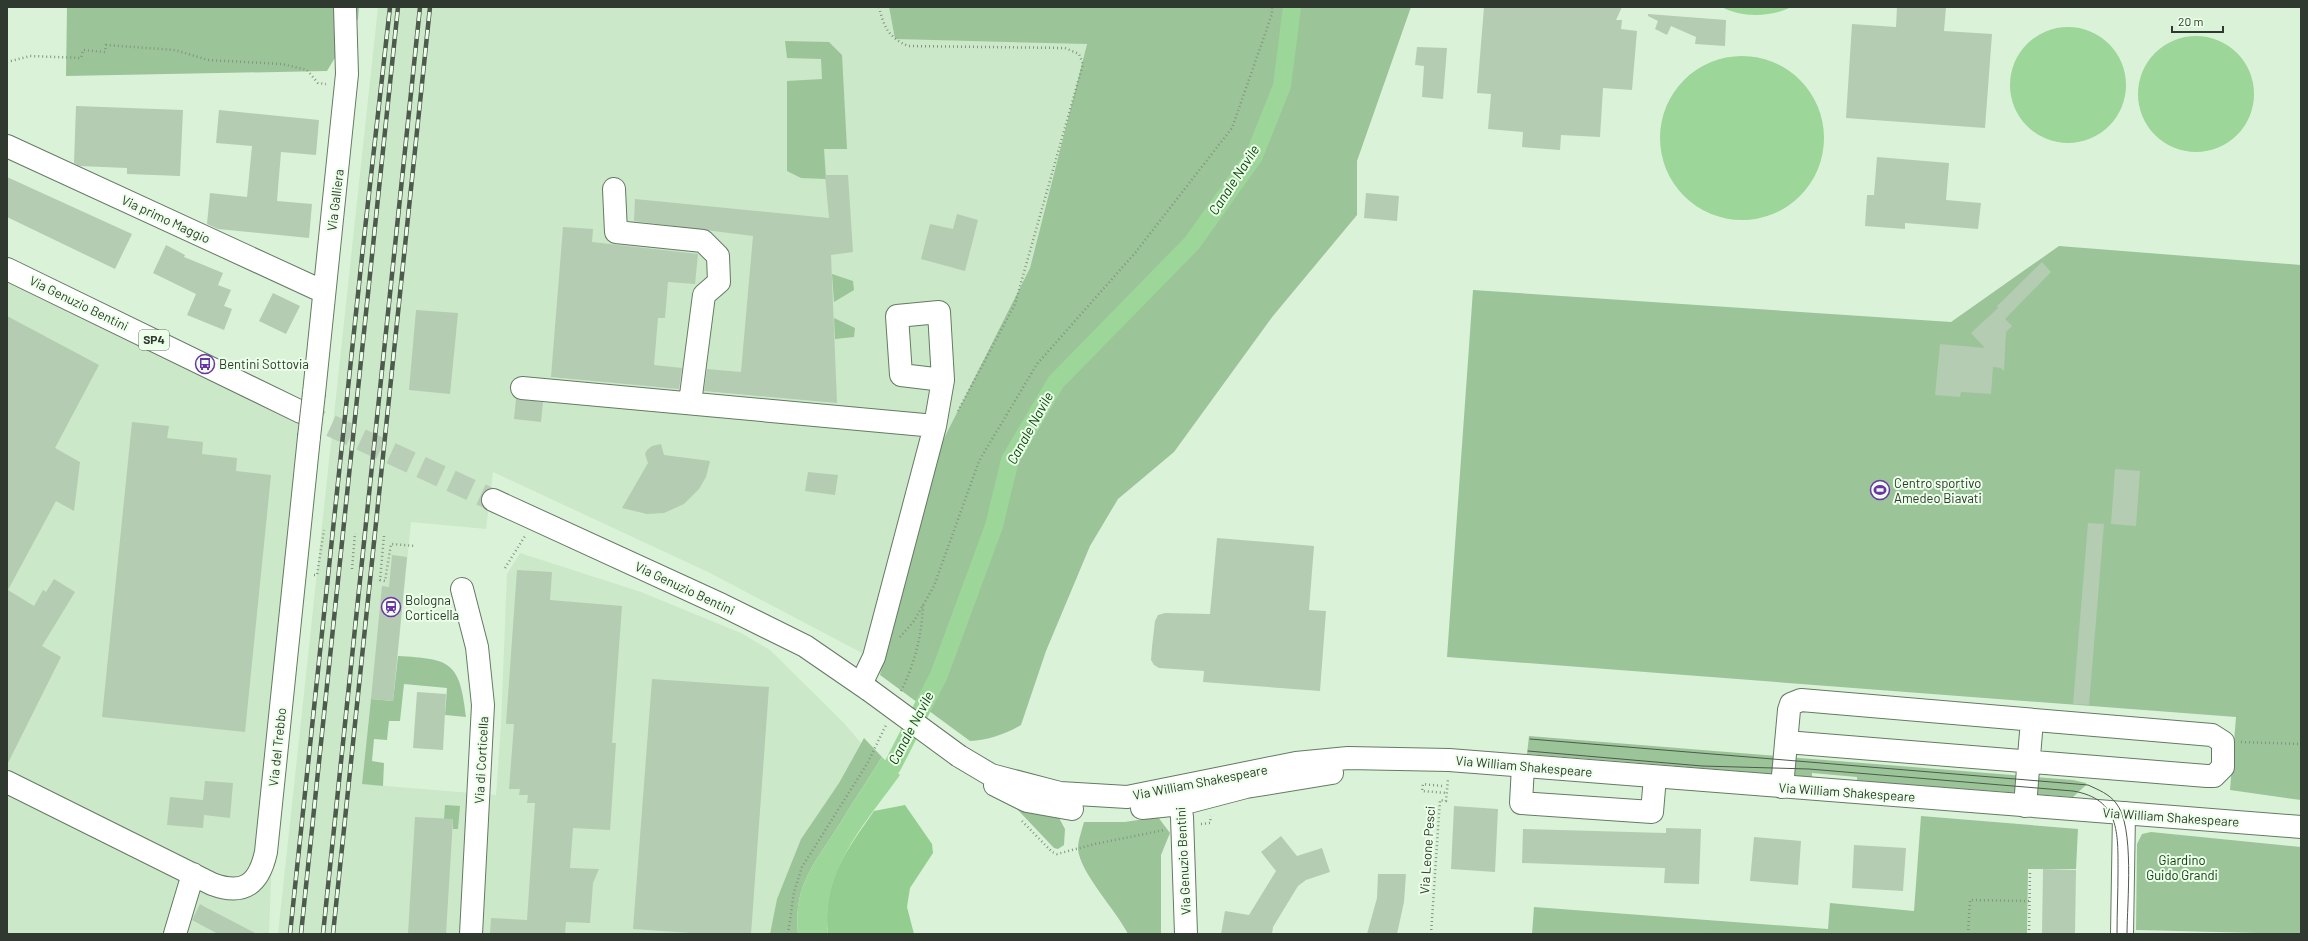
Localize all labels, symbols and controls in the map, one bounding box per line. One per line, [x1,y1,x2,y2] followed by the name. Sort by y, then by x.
[2172,8,2223,34] scale bar
[2178,14,2204,28] text: 20 m
[1205,141,1263,218] water label: Canale Navile
[323,168,347,232] street label: Via Galliera
[119,191,213,247] street label: Via primo Maggio
[27,272,131,334] street label: Via Genuzio Bentini
[139,330,169,350] road number: SP4
[194,353,216,375] bus stop icon: Bentini Sottovia
[219,356,309,372] place label: Bentini Sottovia
[1003,389,1056,467] water label: Canale Navile
[1894,475,1982,506] place label: Centro sportivo Amedeo Biavati
[1869,479,1891,501] sports icon: Centro sportivo Amedeo Biavati
[633,558,737,618] street label: Via Genuzio Bentini
[405,592,459,623] place label: Bologna Corticella
[380,596,402,618] station icon: Bologna Corticella
[884,688,937,767] water label: Canale Navile
[265,707,289,787] street label: Via del Trebbo
[471,716,491,804] street label: Via di Corticella
[1455,752,1593,780] street label: Via William Shakespeare
[1131,761,1269,803] street label: Via William Shakespeare
[1778,779,1916,805] street label: Via William Shakespeare
[2102,804,2240,830] street label: Via William Shakespeare
[1416,805,1438,895] street label: Via Leone Pesci
[1172,806,1194,916] street label: Via Genuzio Bentini
[2146,852,2218,883] park label: Giardino Guido Grandi

